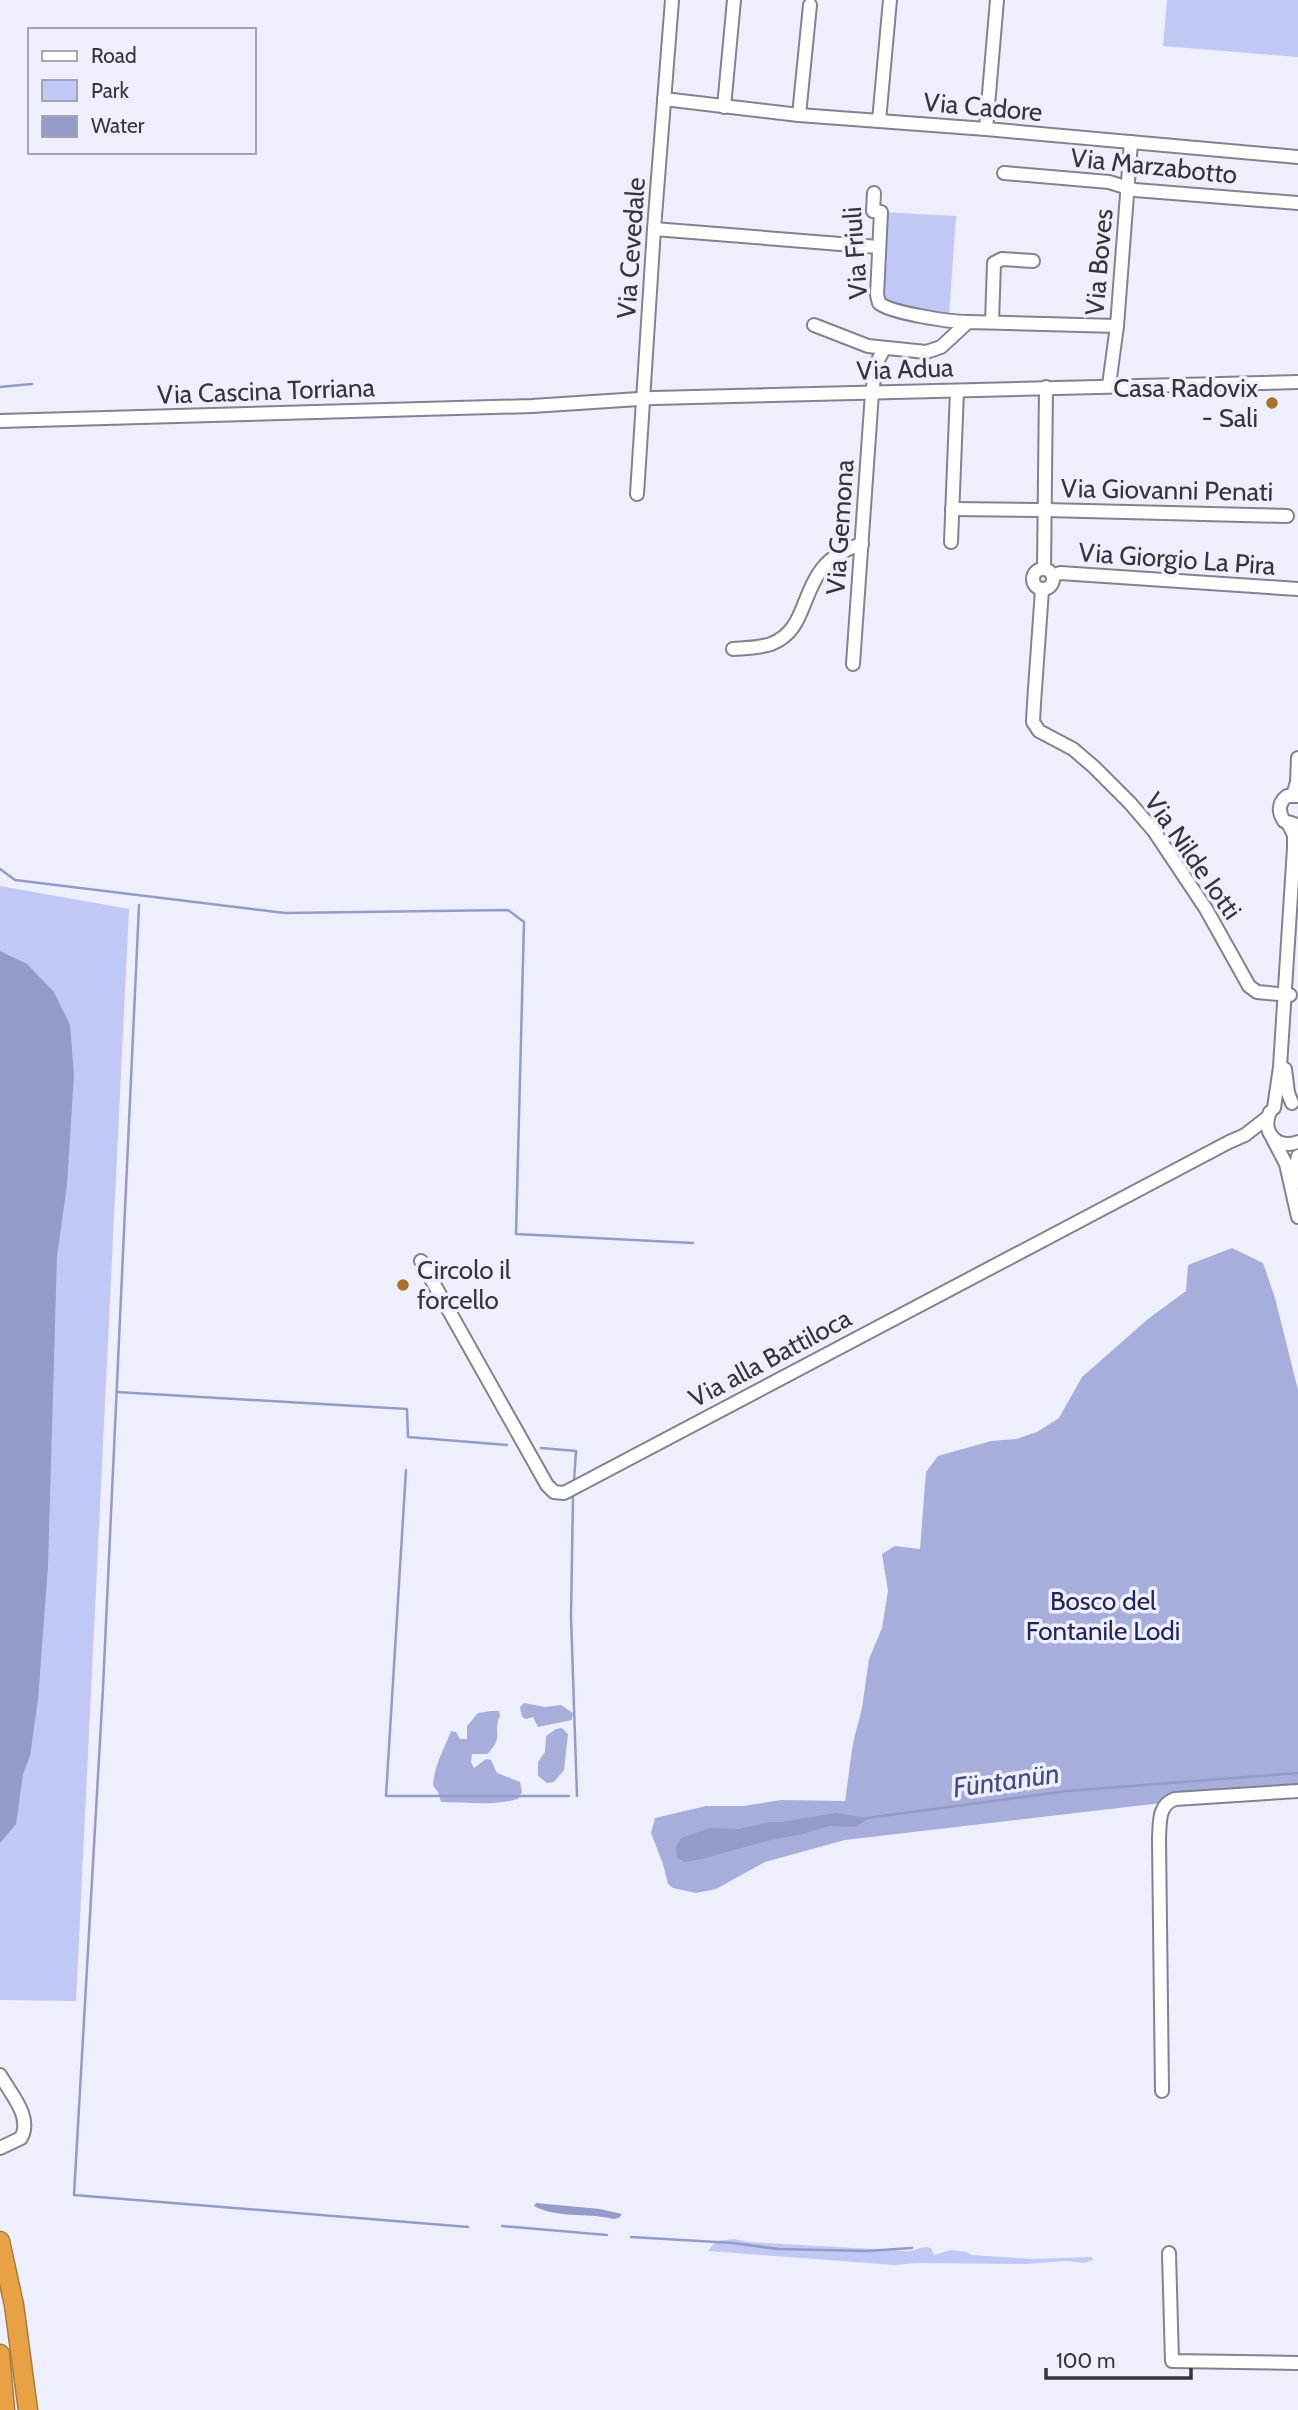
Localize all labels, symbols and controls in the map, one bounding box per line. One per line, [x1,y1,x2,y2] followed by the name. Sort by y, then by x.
[28,28,256,154] legend
[91,43,137,68] text: Road
[91,78,129,103] text: Park
[922,86,1044,128] street label: Via Cadore
[91,113,145,138] text: Water
[1069,141,1239,191] street label: Via Marzabotto
[610,176,652,320] street label: Via Cevedale
[836,206,874,300] street label: Via Friuli
[1078,207,1120,317] street label: Via Boves
[856,351,955,387] street label: Via Adua
[157,371,376,411] street label: Via Cascina Torriana
[1113,372,1259,434] place label: Casa Radovix - Sali
[1264,395,1280,411] marker: Casa Radovix - Sali
[819,458,861,596] street label: Via Gemona
[1061,472,1273,508] street label: Via Giovanni Penati
[1077,536,1277,582] street label: Via Giorgio La Pira
[1138,786,1248,926] street label: Via Nilde Iotti
[417,1254,511,1316] place label: Circolo il forcello
[395,1277,411,1293] marker: Circolo il forcello
[683,1302,857,1414] street label: Via alla Battiloca
[1026,1585,1180,1647] park label: Bosco del Fontanile Lodi
[950,1756,1062,1804] water label: Füntanün
[1046,2336,1191,2380] scale bar
[1056,2348,1115,2373] text: 100 m

